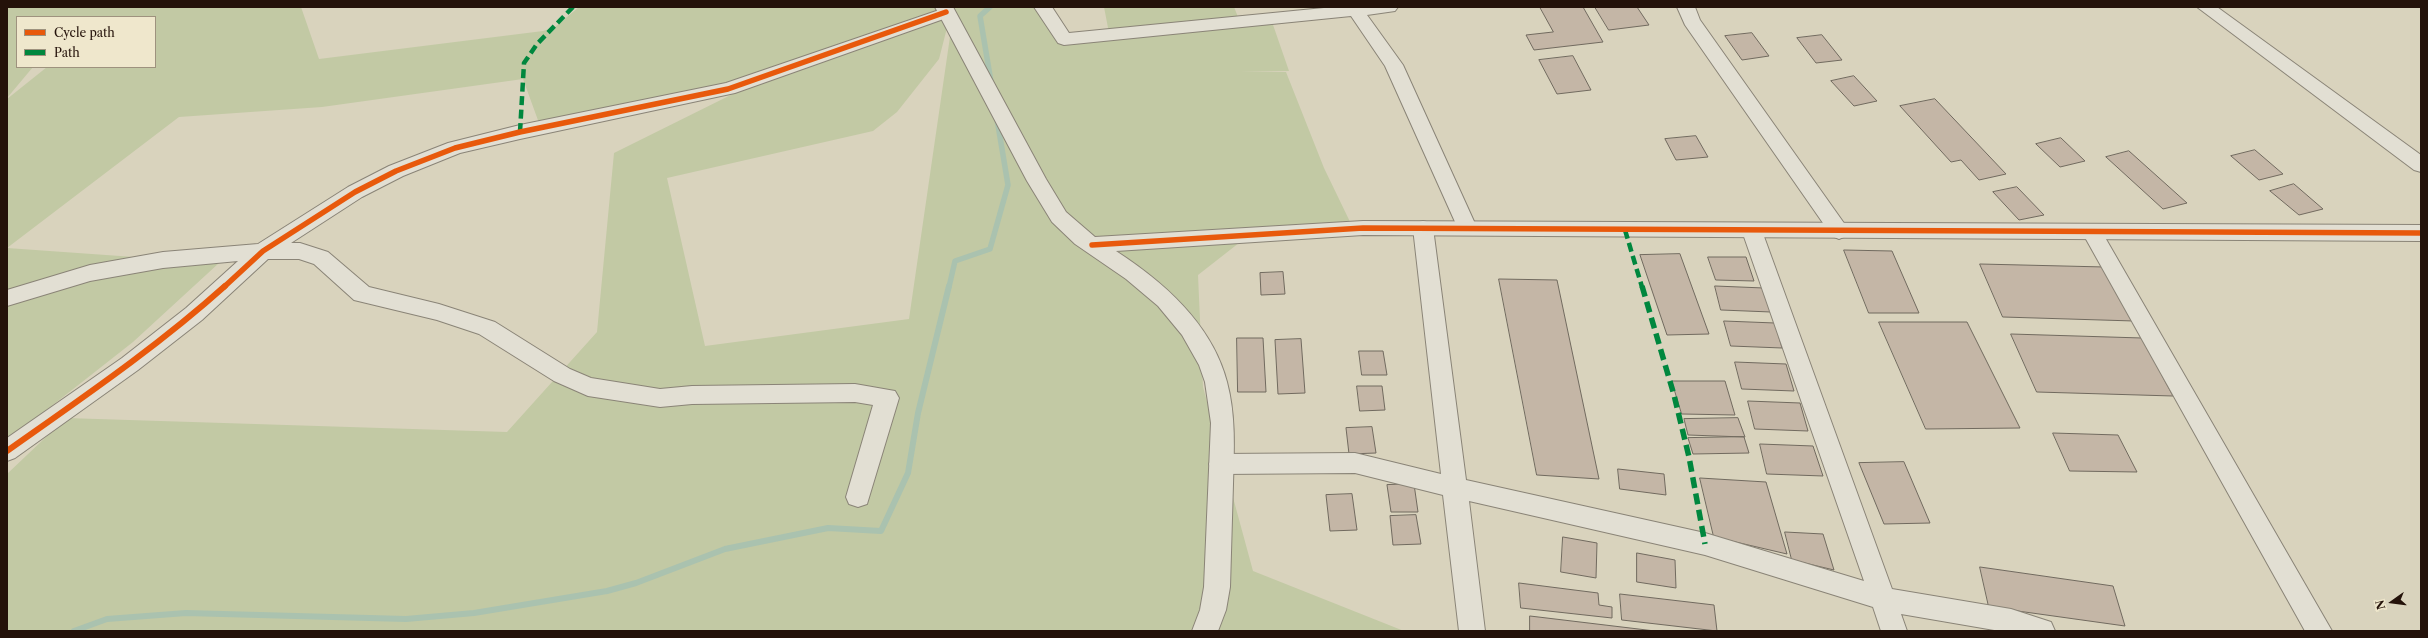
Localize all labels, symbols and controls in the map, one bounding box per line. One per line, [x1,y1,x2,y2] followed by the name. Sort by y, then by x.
[16,16,156,68] legend
[54,25,115,40] text: Cycle path
[54,45,80,60] text: Path
[2372,582,2412,622] north arrow
[2372,599,2388,611] text: N

